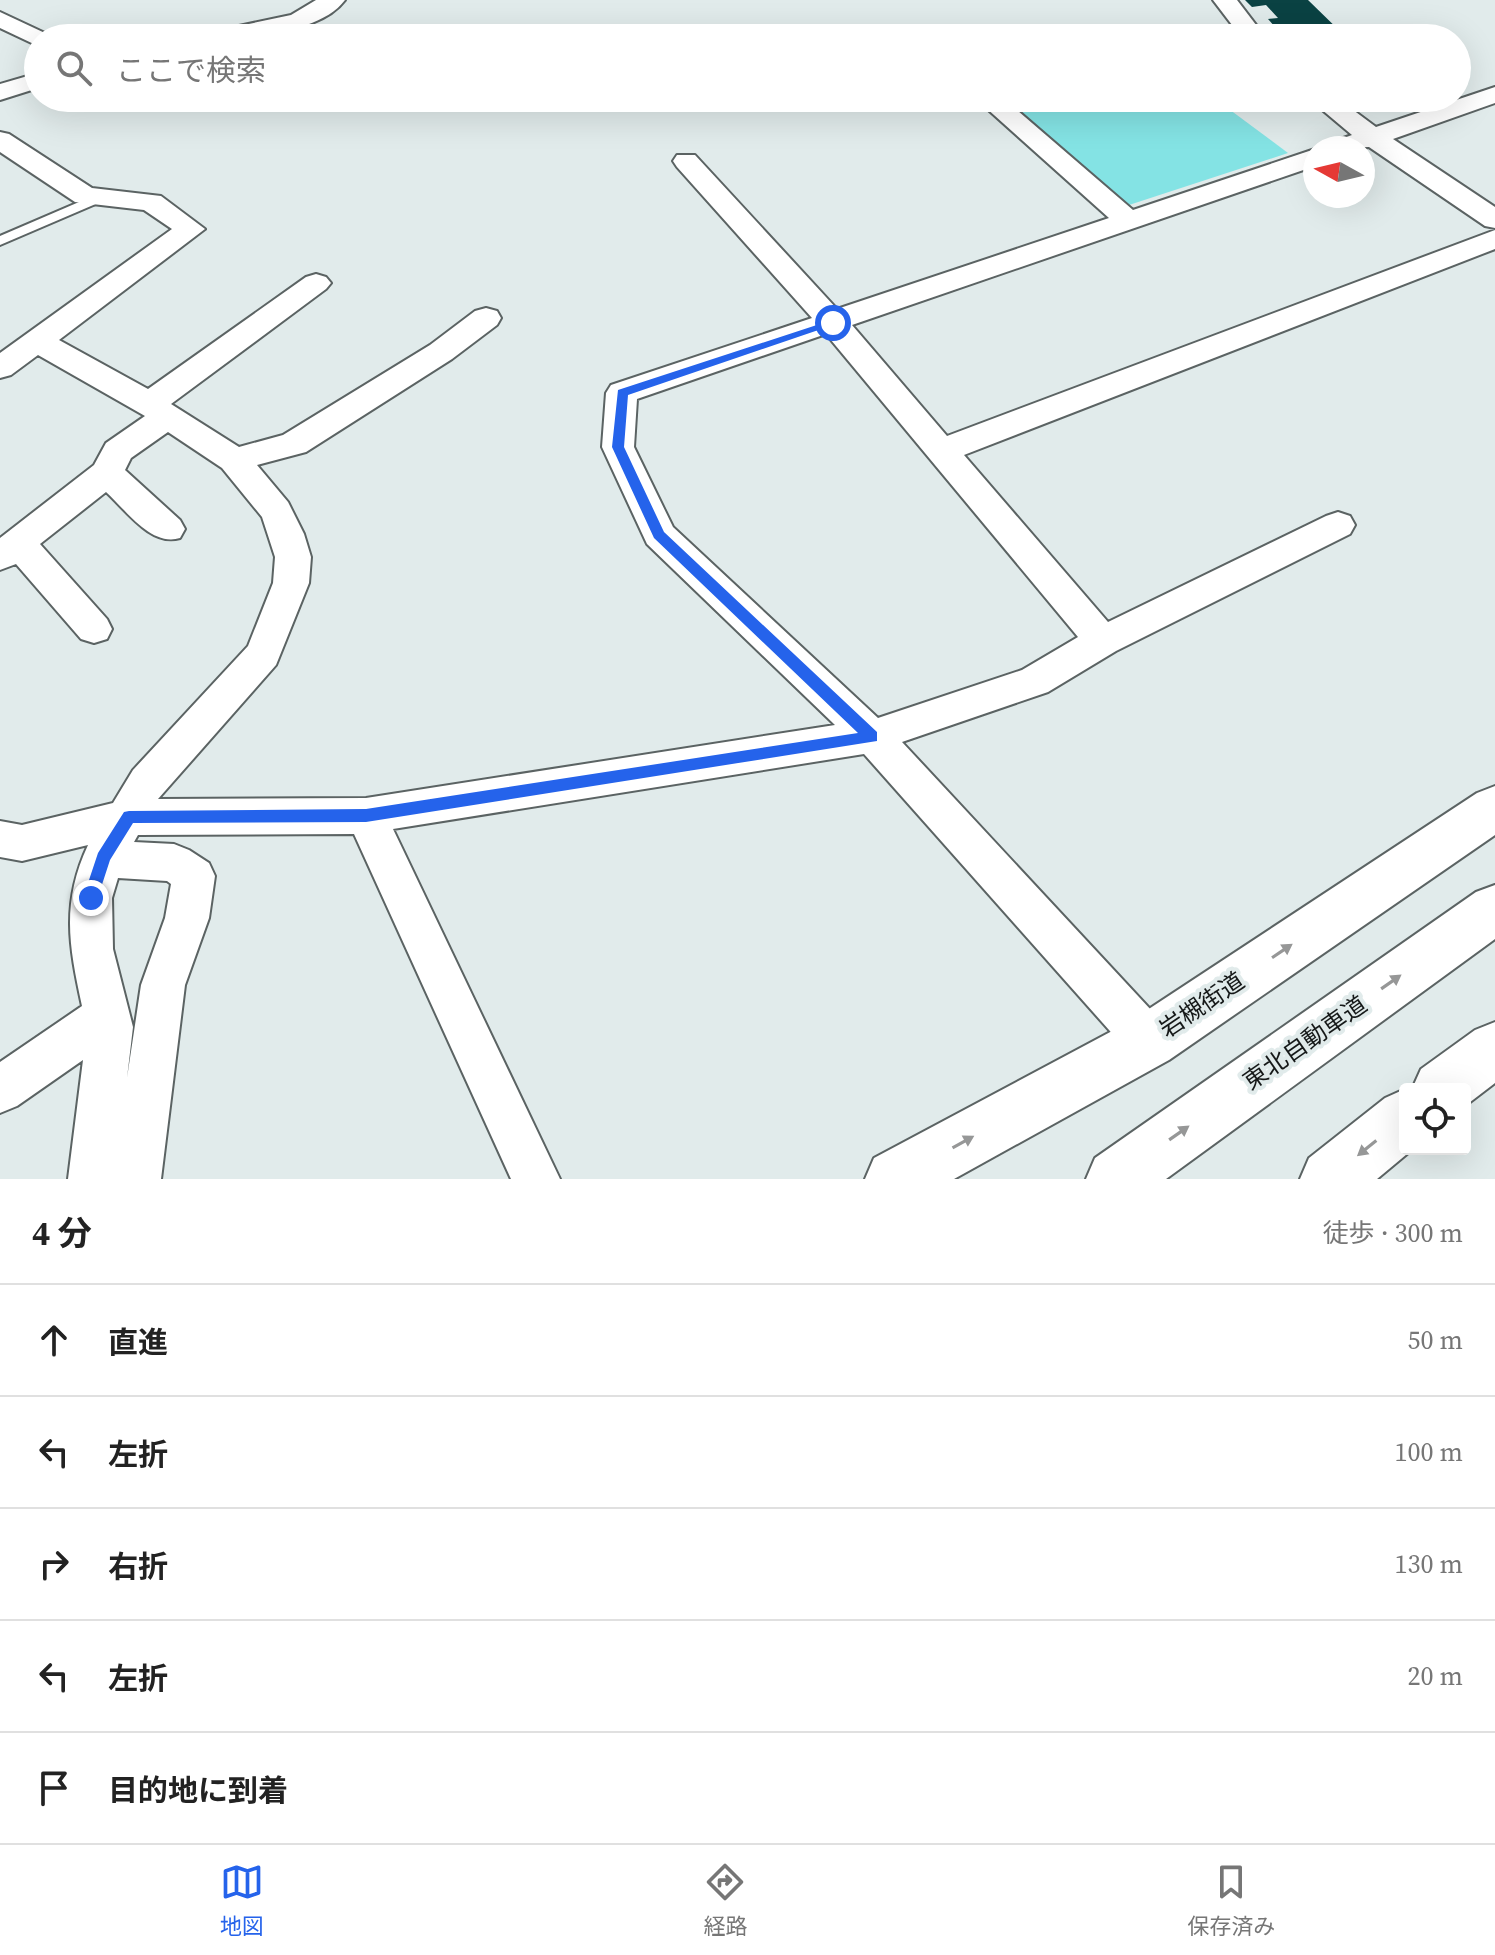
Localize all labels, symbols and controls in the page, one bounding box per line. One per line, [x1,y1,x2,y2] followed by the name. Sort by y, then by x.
[24,24,1471,112] search box
[52,46,96,90] icon: search
[116,50,266,91] text: ここで検索
[1303,136,1375,208] north arrow
[815,305,851,341] route start
[73,880,109,916] route end
[1272,944,1293,959] one-way arrow
[1153,964,1251,1045] street label: 岩槻街道
[1380,975,1401,990] one-way arrow
[1236,988,1373,1097] street label: 東北自動車道
[1399,1083,1471,1155] map controls
[1399,1083,1471,1155] button: locate
[1168,1126,1189,1141] one-way arrow
[952,1135,975,1148] one-way arrow
[1357,1140,1378,1157] one-way arrow
[32,1210,92,1256] text: 4 分
[1323,1215,1463,1251] text: 徒歩 · 300 m
[32,1318,76,1362] icon: ahead
[108,1322,168,1363] text: 直進
[1408,1322,1463,1358] text: 50 m
[32,1430,76,1474] icon: left
[108,1434,168,1475] text: 左折
[1395,1434,1463,1470] text: 100 m
[32,1542,76,1586] icon: right
[108,1546,168,1587] text: 右折
[1395,1546,1463,1582] text: 130 m
[32,1654,76,1698] icon: left
[108,1658,168,1699] text: 左折
[1408,1658,1463,1694] text: 20 m
[32,1766,76,1810] icon: arrive
[108,1770,288,1811] text: 目的地に到着
[220,1860,264,1941] tab: 地図
[703,1860,747,1941] tab: 経路
[1187,1860,1275,1941] tab: 保存済み

